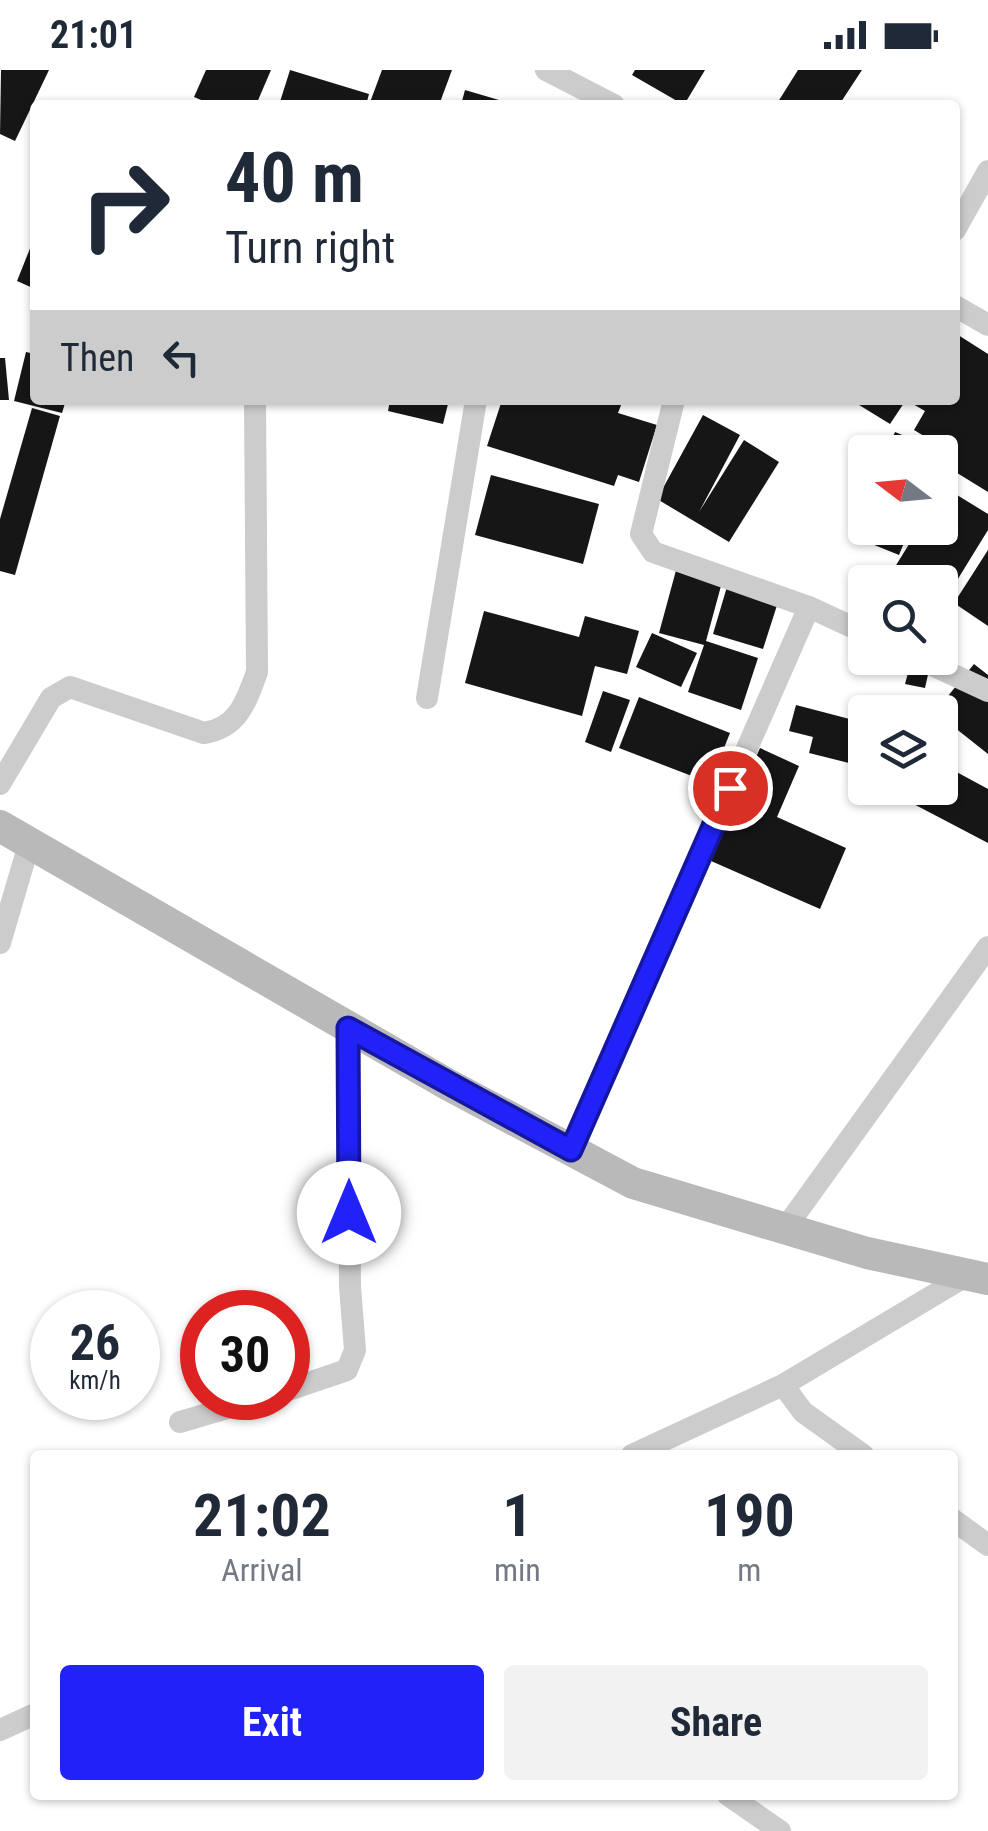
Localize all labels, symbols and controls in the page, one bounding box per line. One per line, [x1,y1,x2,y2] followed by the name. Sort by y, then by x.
[50,13,137,57] text: 21:01
[225,137,364,219] text: 40 m
[60,140,190,270] icon: right
[225,221,395,274] text: Turn right
[154,330,209,385] icon: left
[60,336,134,380] text: Then
[848,435,958,545] north arrow
[848,435,958,805] map controls
[848,565,958,675] button: search
[848,695,958,805] button: layers
[688,746,773,831] pin
[703,761,758,816] icon: arrive
[297,1161,401,1265] position arrow
[180,1290,310,1420] speed limit sign: 30
[70,1314,120,1372] text: 26
[69,1366,121,1395] text: km/h
[193,1480,331,1551] text: 21:02
[502,1480,533,1551] text: 1
[704,1480,795,1551] text: 190
[221,1551,303,1589] text: Arrival
[494,1551,541,1589] text: min
[737,1551,761,1589] text: m
[60,1665,484,1780] button: Exit
[504,1665,928,1780] button: Share

